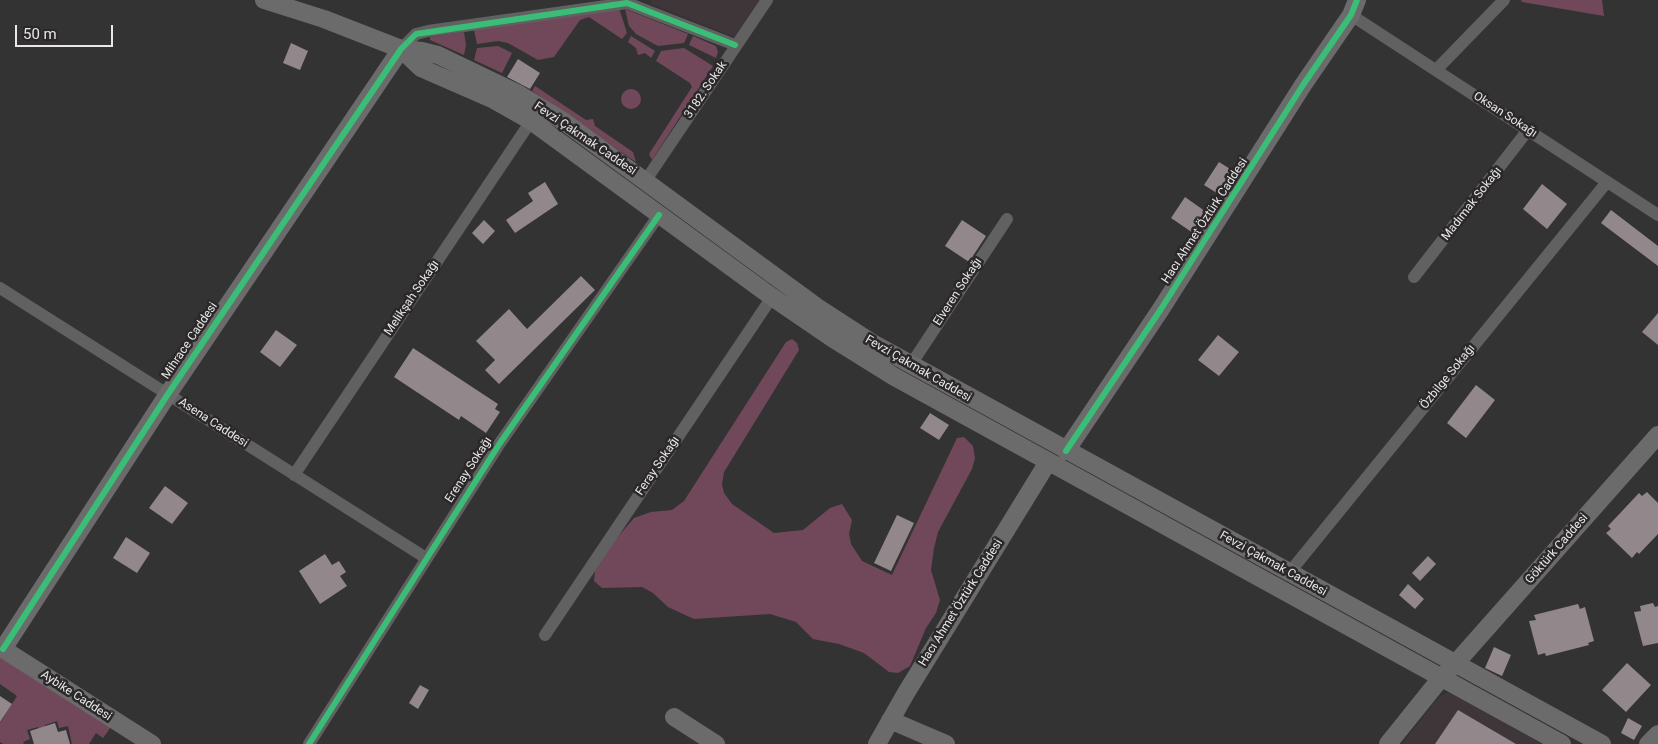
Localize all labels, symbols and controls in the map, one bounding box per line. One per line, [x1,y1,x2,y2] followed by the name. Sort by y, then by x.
[18,15,115,47] scale bar
[23,25,57,43] text: 50 m
[682,59,730,121] street label: 3182. Sokak
[1470,89,1540,141] street label: Oksan Sokağı
[531,99,639,179] street label: Fevzi Çakmak Caddesi
[1159,156,1251,286] street label: Hacı Ahmet Öztürk Caddesi
[1439,164,1505,244] street label: Madımak Sokağı
[931,255,985,329] street label: Elveren Sokağı
[382,258,442,338] street label: Melikşah Sokağı
[159,300,221,382] street label: Mihrace Caddesi
[862,333,974,405] street label: Fevzi Çakmak Caddesi
[1417,342,1479,412] street label: Özbilge Sokağı
[176,395,250,451] street label: Asena Caddesi
[633,434,683,498] street label: Feray Sokağı
[442,435,496,505] street label: Erenay Sokağı
[1523,511,1591,587] street label: Göktürk Caddesi
[1217,529,1329,599] street label: Fevzi Çakmak Caddesi
[916,537,1006,669] street label: Hacı Ahmet Öztürk Caddesi
[38,668,114,724] street label: Aybike Caddesi

